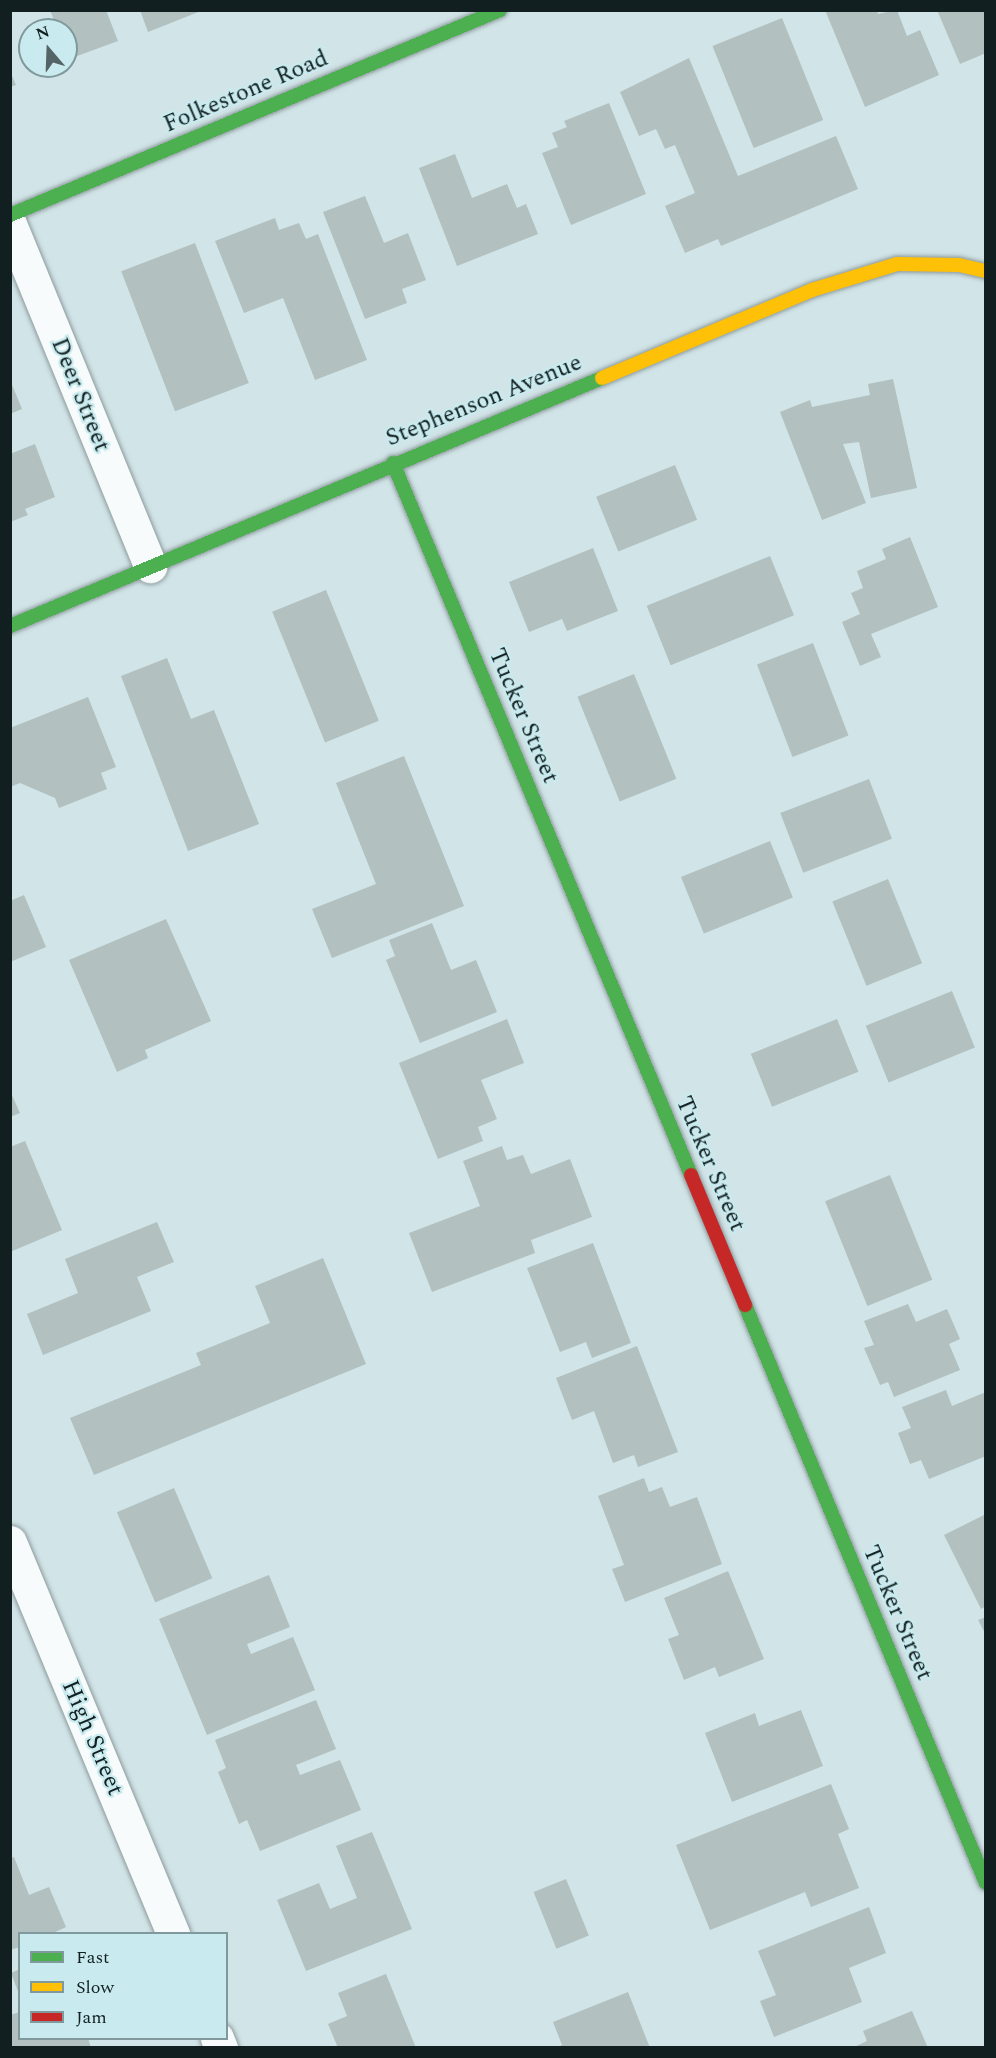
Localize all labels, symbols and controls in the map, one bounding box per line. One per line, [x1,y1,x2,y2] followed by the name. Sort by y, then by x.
[18,18,78,78] north arrow
[33,19,53,46] text: N
[159,44,333,140] street label: Folkestone Road
[44,334,116,456] street label: Deer Street
[382,349,586,453] street label: Stephenson Avenue
[482,644,564,788] street label: Tucker Street
[669,1092,751,1236] street label: Tucker Street
[856,1541,938,1685] street label: Tucker Street
[55,1676,129,1800] street label: High Street
[18,1932,228,2040] legend
[76,1944,109,1971] text: Fast
[76,1974,114,2001] text: Slow
[76,2004,107,2031] text: Jam

